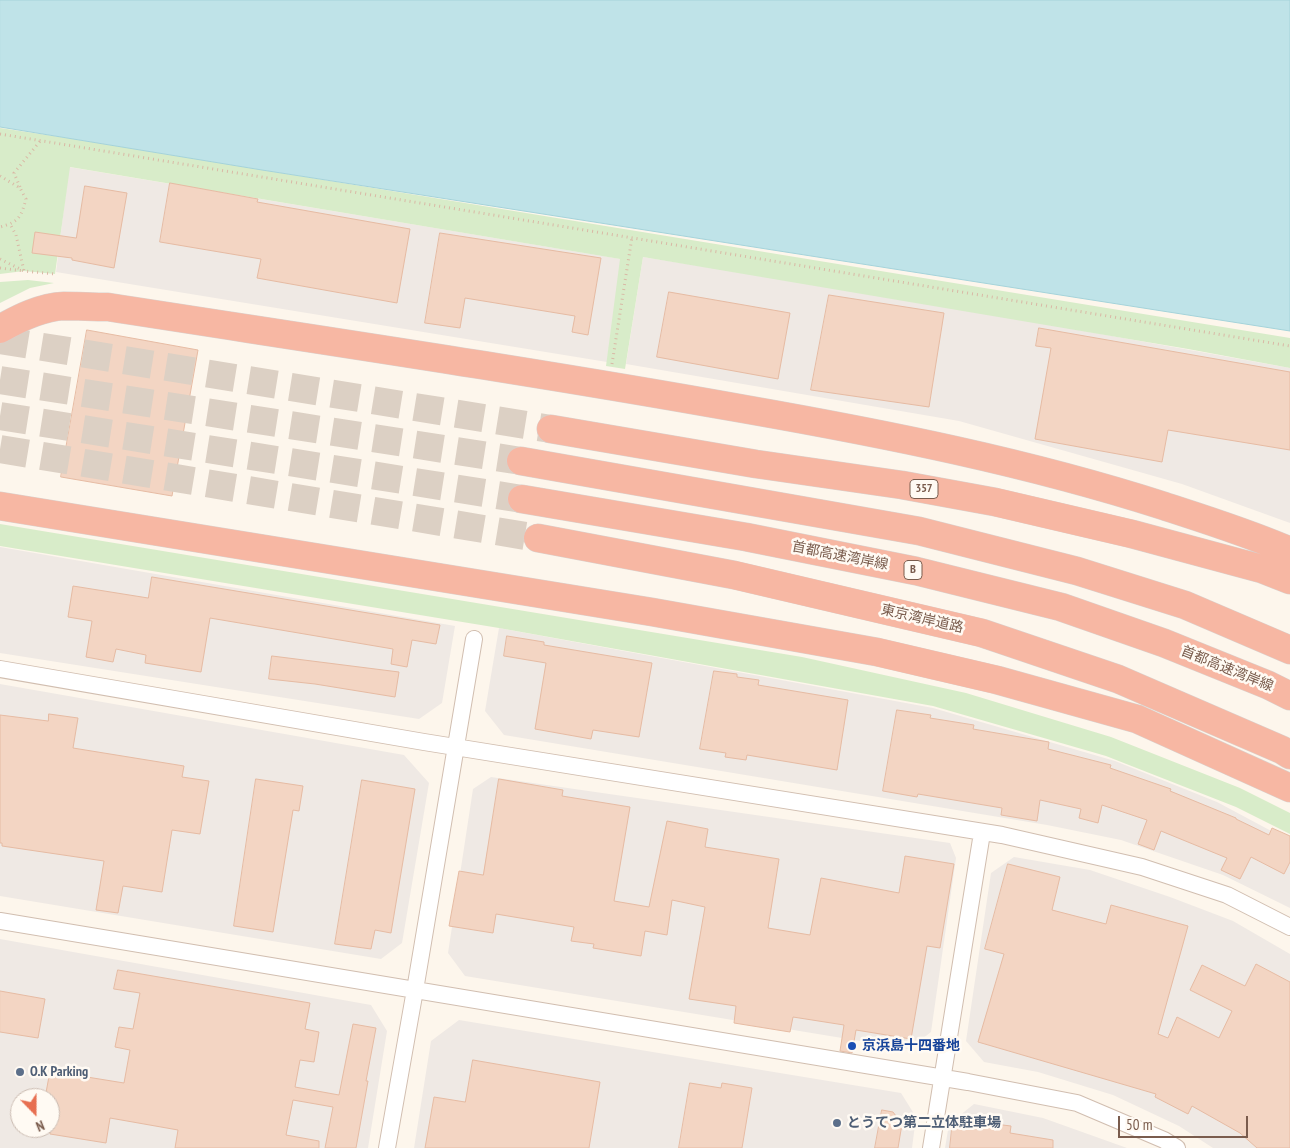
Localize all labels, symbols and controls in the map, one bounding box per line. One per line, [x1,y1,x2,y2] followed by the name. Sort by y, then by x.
[910,479,938,498] road number: 357
[790,538,890,574] street label: 首都高速湾岸線
[904,560,922,580] road number: B
[879,601,965,637] street label: 東京湾岸道路
[1178,643,1276,695] street label: 首都高速湾岸線
[862,1038,960,1054] place label: 京浜島十四番地
[846,1040,858,1052] marker: 京浜島十四番地
[30,1064,88,1080] place label: O.K Parking
[14,1066,26,1078] marker: O.K Parking
[10,1088,60,1138] north arrow
[1120,1106,1250,1138] scale bar
[847,1115,1001,1131] place label: とうてつ第二立体駐車場
[1126,1115,1152,1134] text: 50 m
[33,1116,47,1136] text: N
[831,1117,843,1129] marker: とうてつ第二立体駐車場

